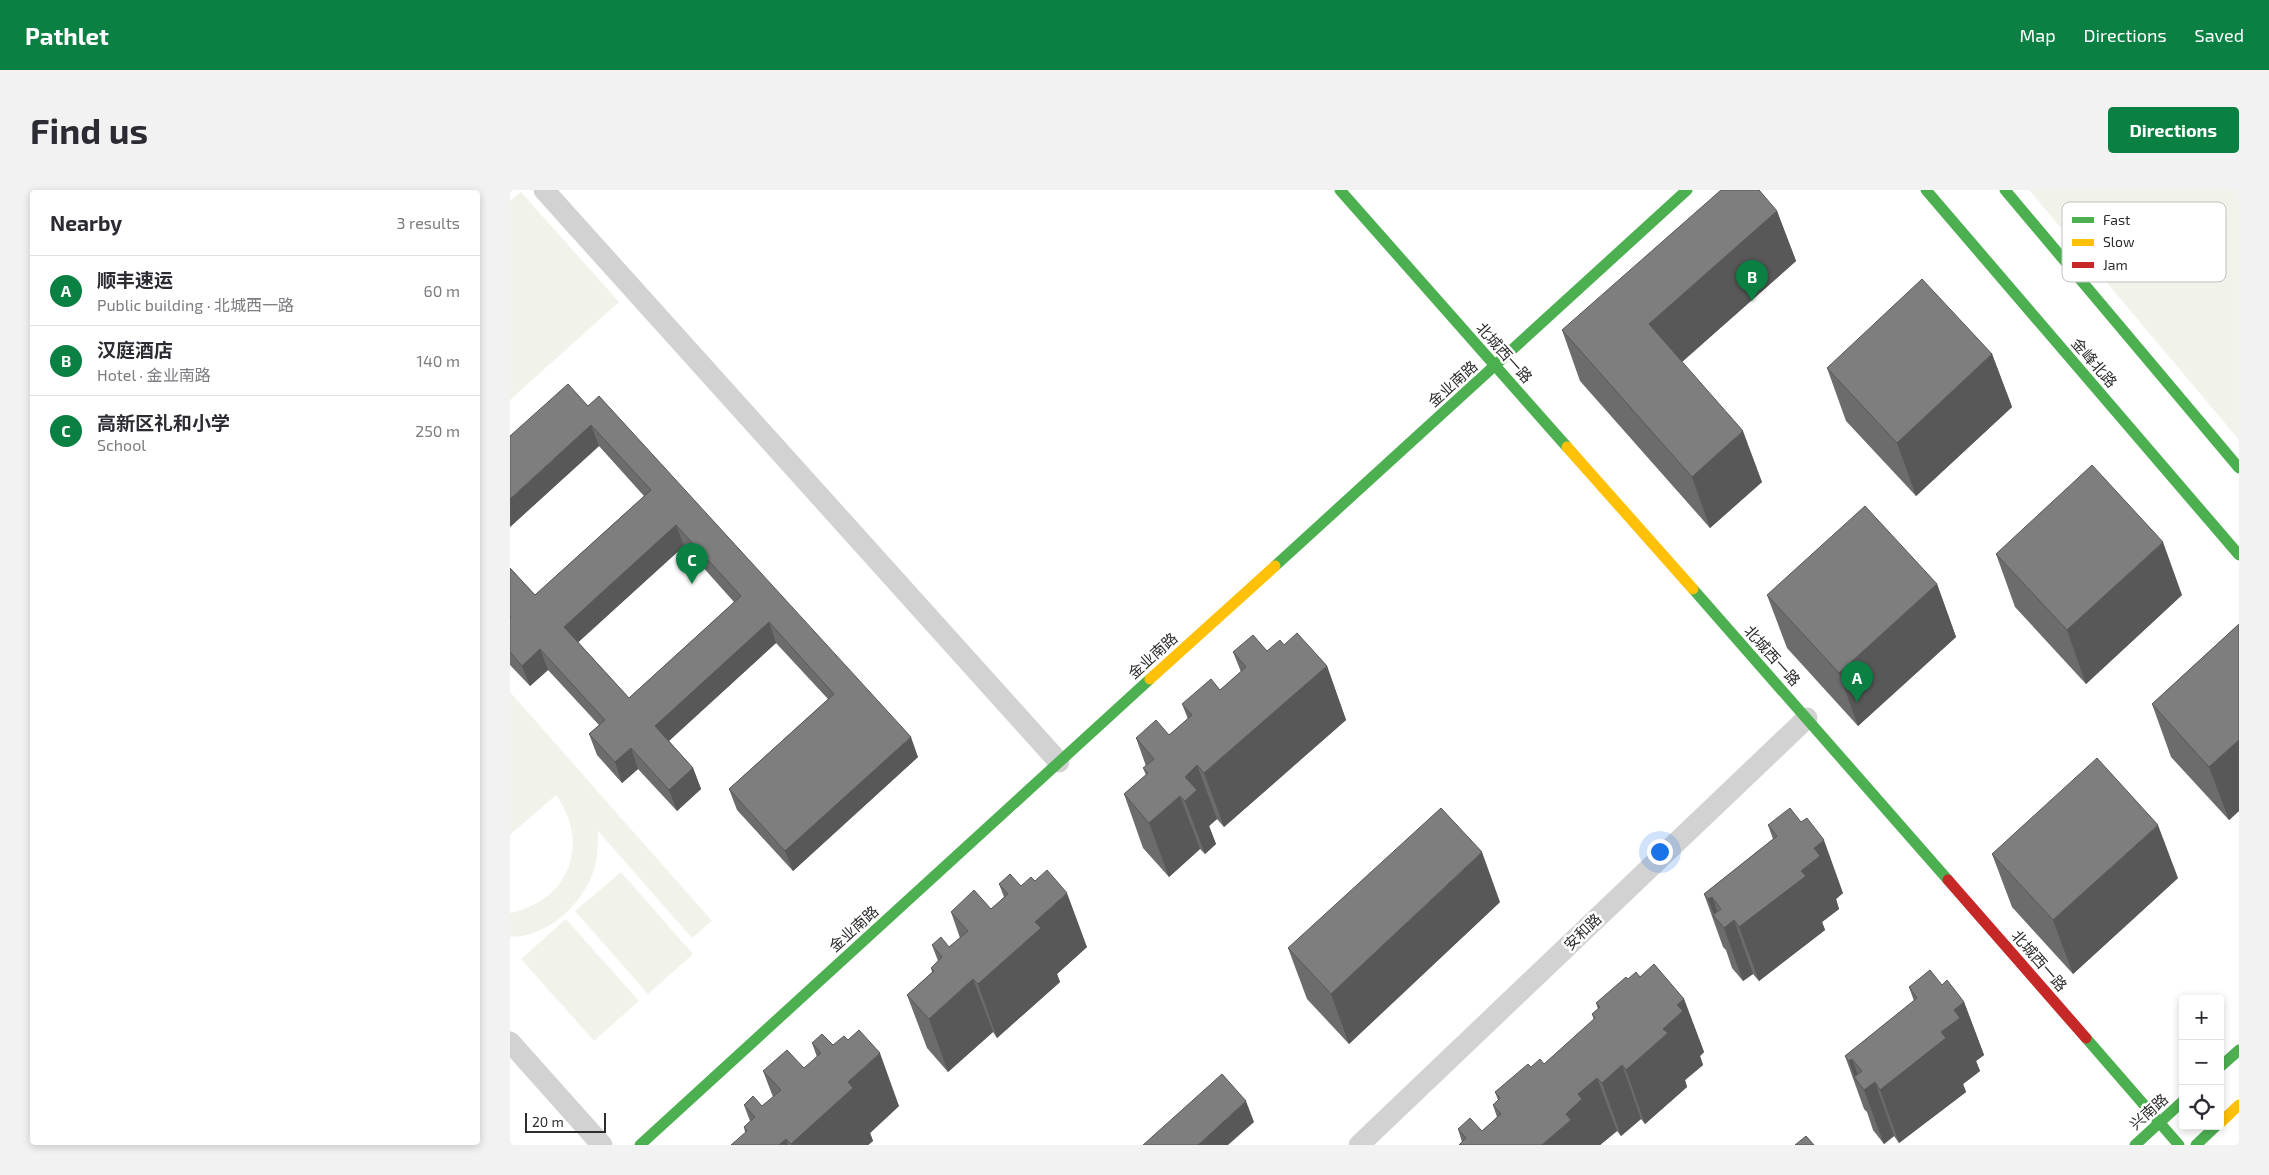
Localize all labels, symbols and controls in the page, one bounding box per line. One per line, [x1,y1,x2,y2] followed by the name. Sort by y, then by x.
[25,21,109,50] text: Pathlet
[2019,24,2056,46] text: Map
[2084,24,2167,46] text: Directions
[2195,24,2244,46] text: Saved
[2108,107,2239,153] button: Directions
[30,109,148,151] text: Find us
[2062,202,2226,282] legend
[50,210,122,235] text: Nearby
[2103,211,2130,228] text: Fast
[397,213,460,232] text: 3 results
[2103,233,2135,250] text: Slow
[2103,256,2128,273] text: Jam
[1736,260,1768,301] pin: B
[97,268,173,291] text: 顺丰速运
[61,281,71,300] text: A
[424,281,460,300] text: 60 m
[97,295,294,314] text: Public building · 北城西一路
[1473,318,1537,386] street label: 北城西一路
[2068,334,2121,391] street label: 金峰北路
[97,338,173,361] text: 汉庭酒店
[61,351,71,370] text: B
[417,351,460,370] text: 140 m
[1424,356,1481,410] street label: 金业南路
[97,365,211,384] text: Hotel · 金业南路
[97,411,230,434] text: 高新区礼和小学
[61,421,71,440] text: C
[415,421,460,440] text: 250 m
[97,435,146,454] text: School
[676,543,708,584] pin: C
[1741,621,1805,689] street label: 北城西一路
[1124,628,1181,682] street label: 金业南路
[1841,661,1873,702] pin: A
[1647,839,1673,865] your location
[825,901,882,955] street label: 金业南路
[1560,909,1605,953] street label: 安和路
[2008,926,2071,995] street label: 北城西一路
[2179,995,2224,1130] map controls
[2179,995,2224,1040] button: +
[2179,1040,2224,1085] button: −
[2179,1085,2224,1130] button: locate
[2126,1090,2171,1133] street label: 兴南路
[525,1110,606,1133] scale bar
[532,1113,564,1130] text: 20 m

